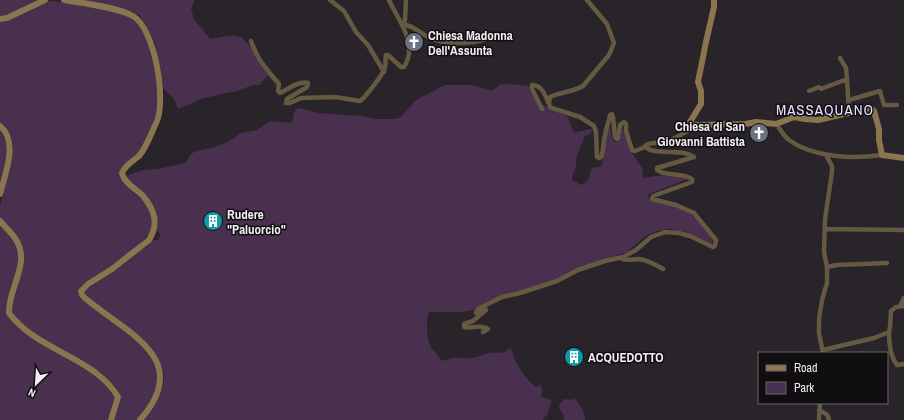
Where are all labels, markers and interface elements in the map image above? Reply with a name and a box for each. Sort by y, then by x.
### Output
place label: Chiesa Madonna Dell'Assunta [428,27,513,59]
church icon: Chiesa Madonna Dell'Assunta [403,31,425,53]
district label: MASSAQUANO [776,99,874,120]
place label: Chiesa di San Giovanni Battista [657,118,745,150]
church icon: Chiesa di San Giovanni Battista [748,122,770,144]
place label: Rudere "Paluorcio" [227,206,286,238]
building icon: Rudere "Paluorcio" [202,210,224,232]
building icon: ACQUEDOTTO [563,346,585,368]
place label: ACQUEDOTTO [588,349,664,366]
legend [758,352,888,404]
text: Road [794,360,818,376]
north arrow [16,364,56,404]
text: Park [794,380,814,396]
text: N [26,385,38,401]

